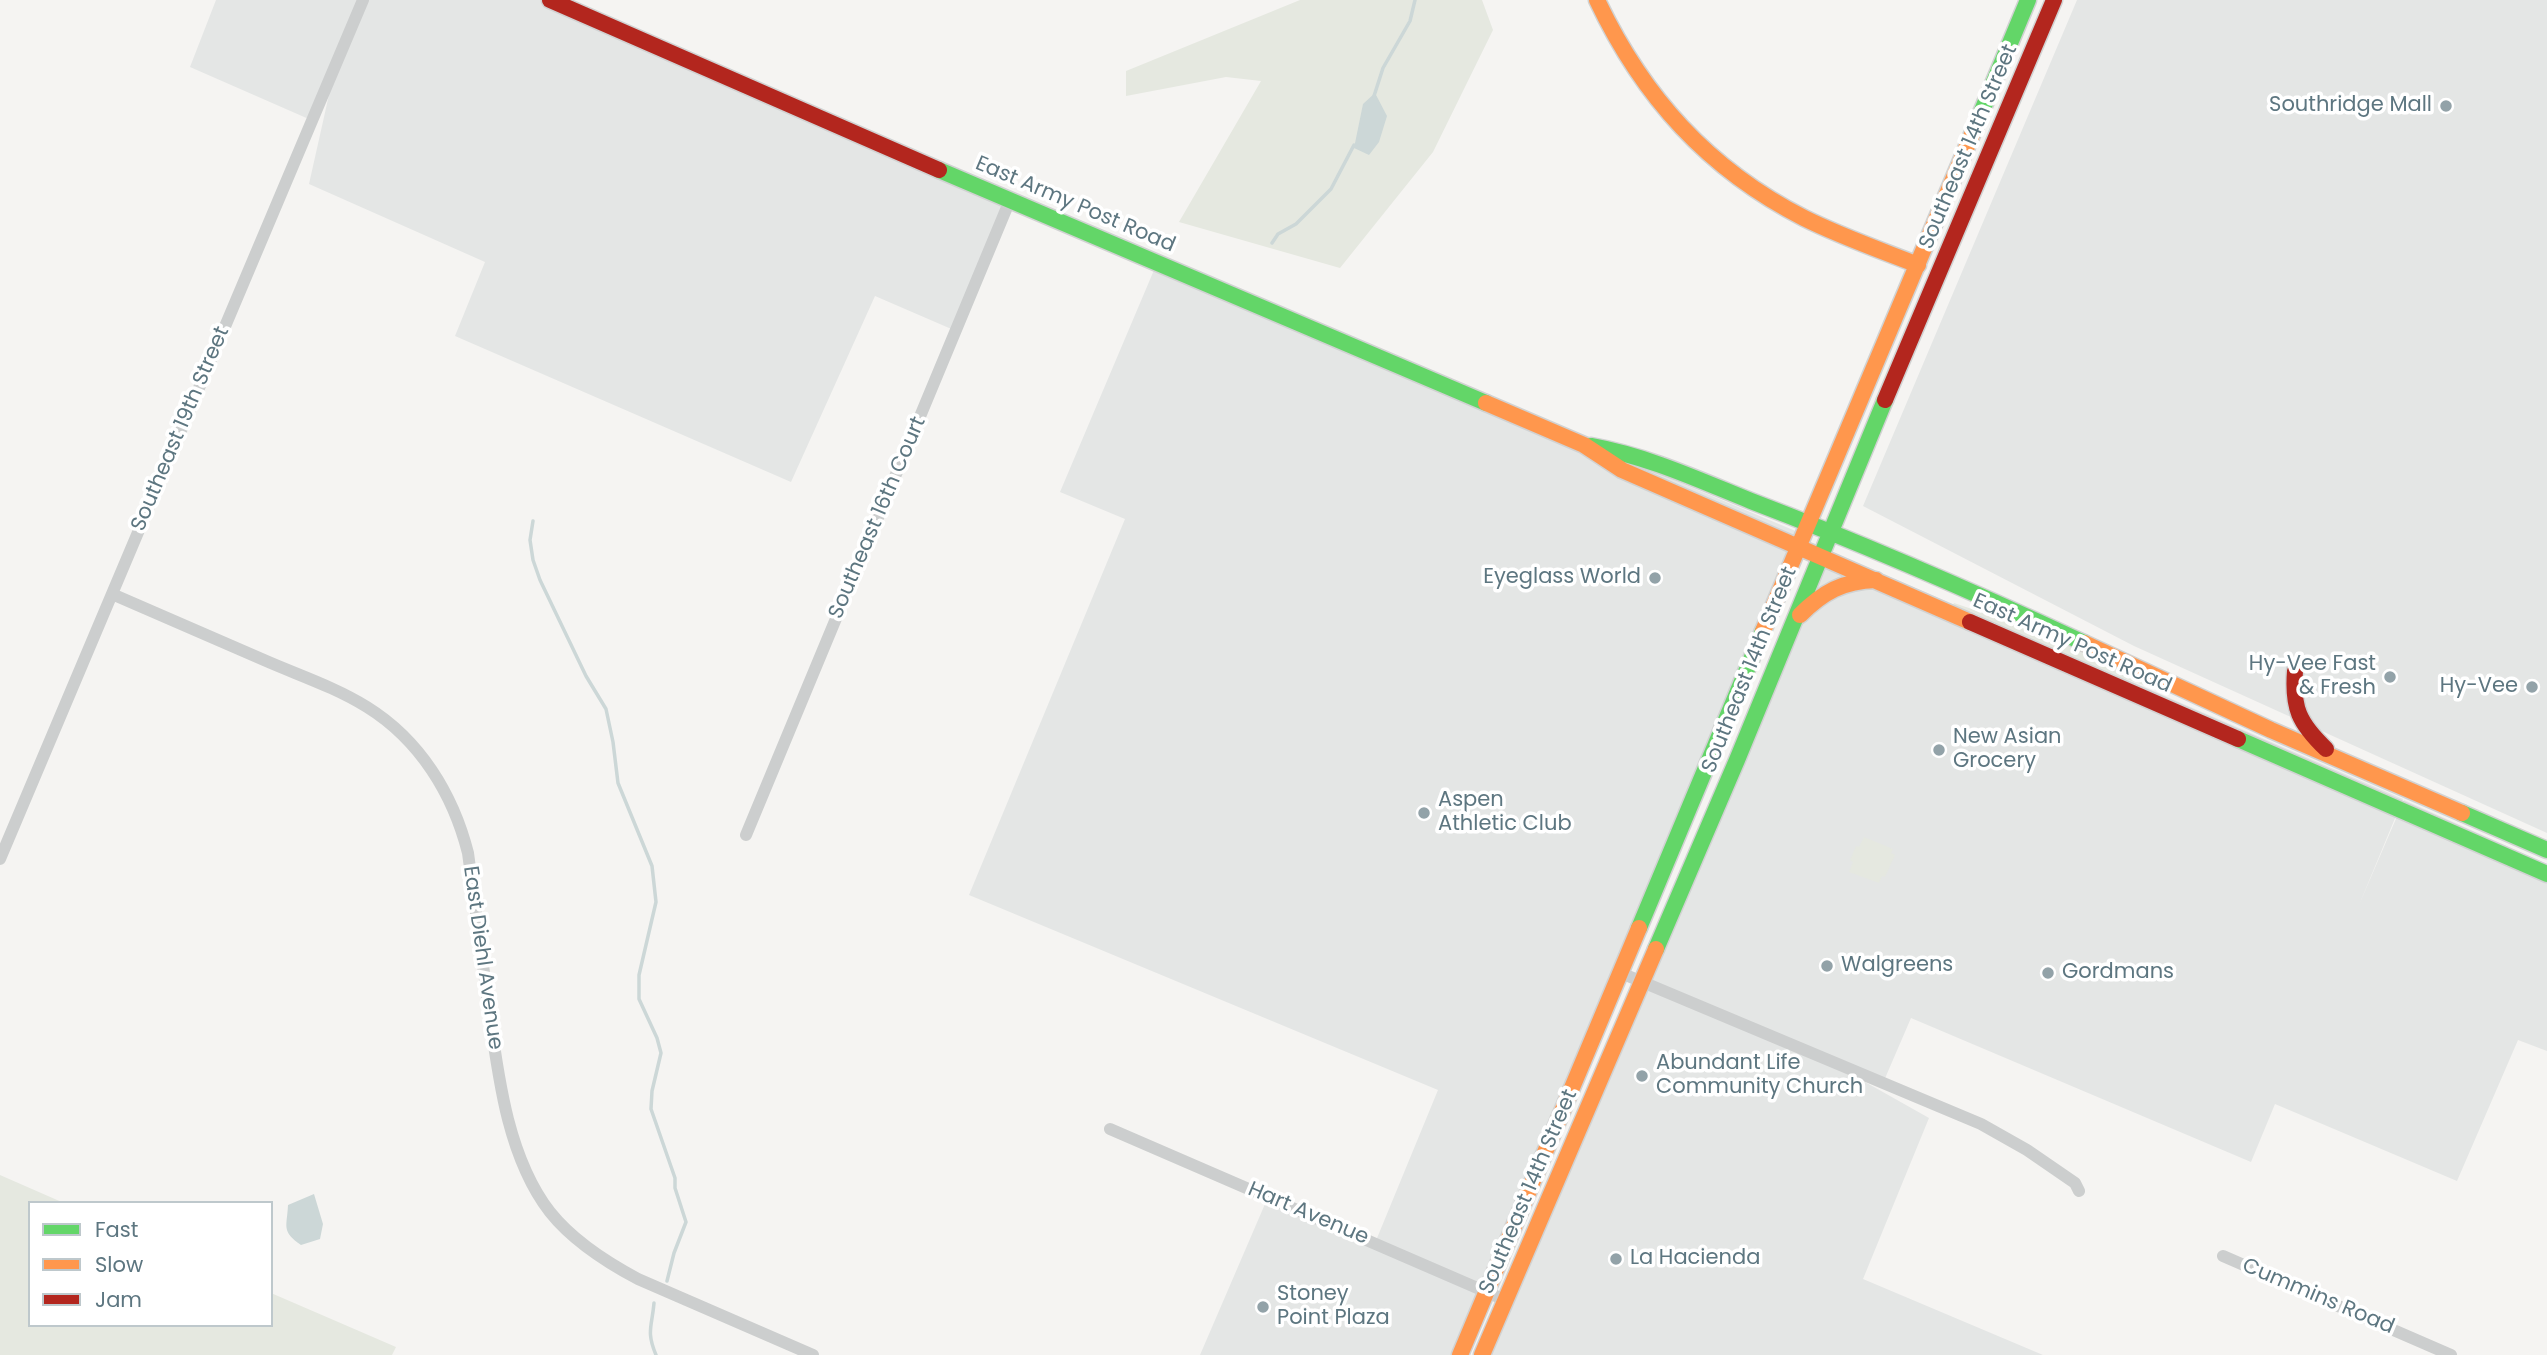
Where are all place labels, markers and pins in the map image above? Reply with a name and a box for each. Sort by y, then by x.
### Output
place label: Southridge Mall [2269,93,2432,119]
marker: Southridge Mall [2438,98,2454,114]
place label: Eyeglass World [1483,565,1641,591]
marker: Eyeglass World [1647,570,1663,586]
place label: Hy-Vee Fast & Fresh [2249,652,2376,702]
marker: Hy-Vee Fast & Fresh [2382,669,2398,685]
place label: Hy-Vee [2440,674,2518,700]
marker: Hy-Vee [2524,679,2540,695]
place label: New Asian Grocery [1953,725,2062,775]
marker: New Asian Grocery [1931,742,1947,758]
place label: Aspen Athletic Club [1438,788,1572,838]
marker: Aspen Athletic Club [1416,805,1432,821]
place label: Walgreens [1841,953,1953,979]
marker: Walgreens [1819,958,1835,974]
place label: Gordmans [2062,960,2174,986]
marker: Gordmans [2040,965,2056,981]
place label: Abundant Life Community Church [1656,1051,1863,1101]
marker: Abundant Life Community Church [1634,1068,1650,1084]
place label: La Hacienda [1630,1246,1760,1272]
marker: La Hacienda [1608,1251,1624,1267]
place label: Stoney Point Plaza [1277,1282,1390,1332]
marker: Stoney Point Plaza [1255,1299,1271,1315]

